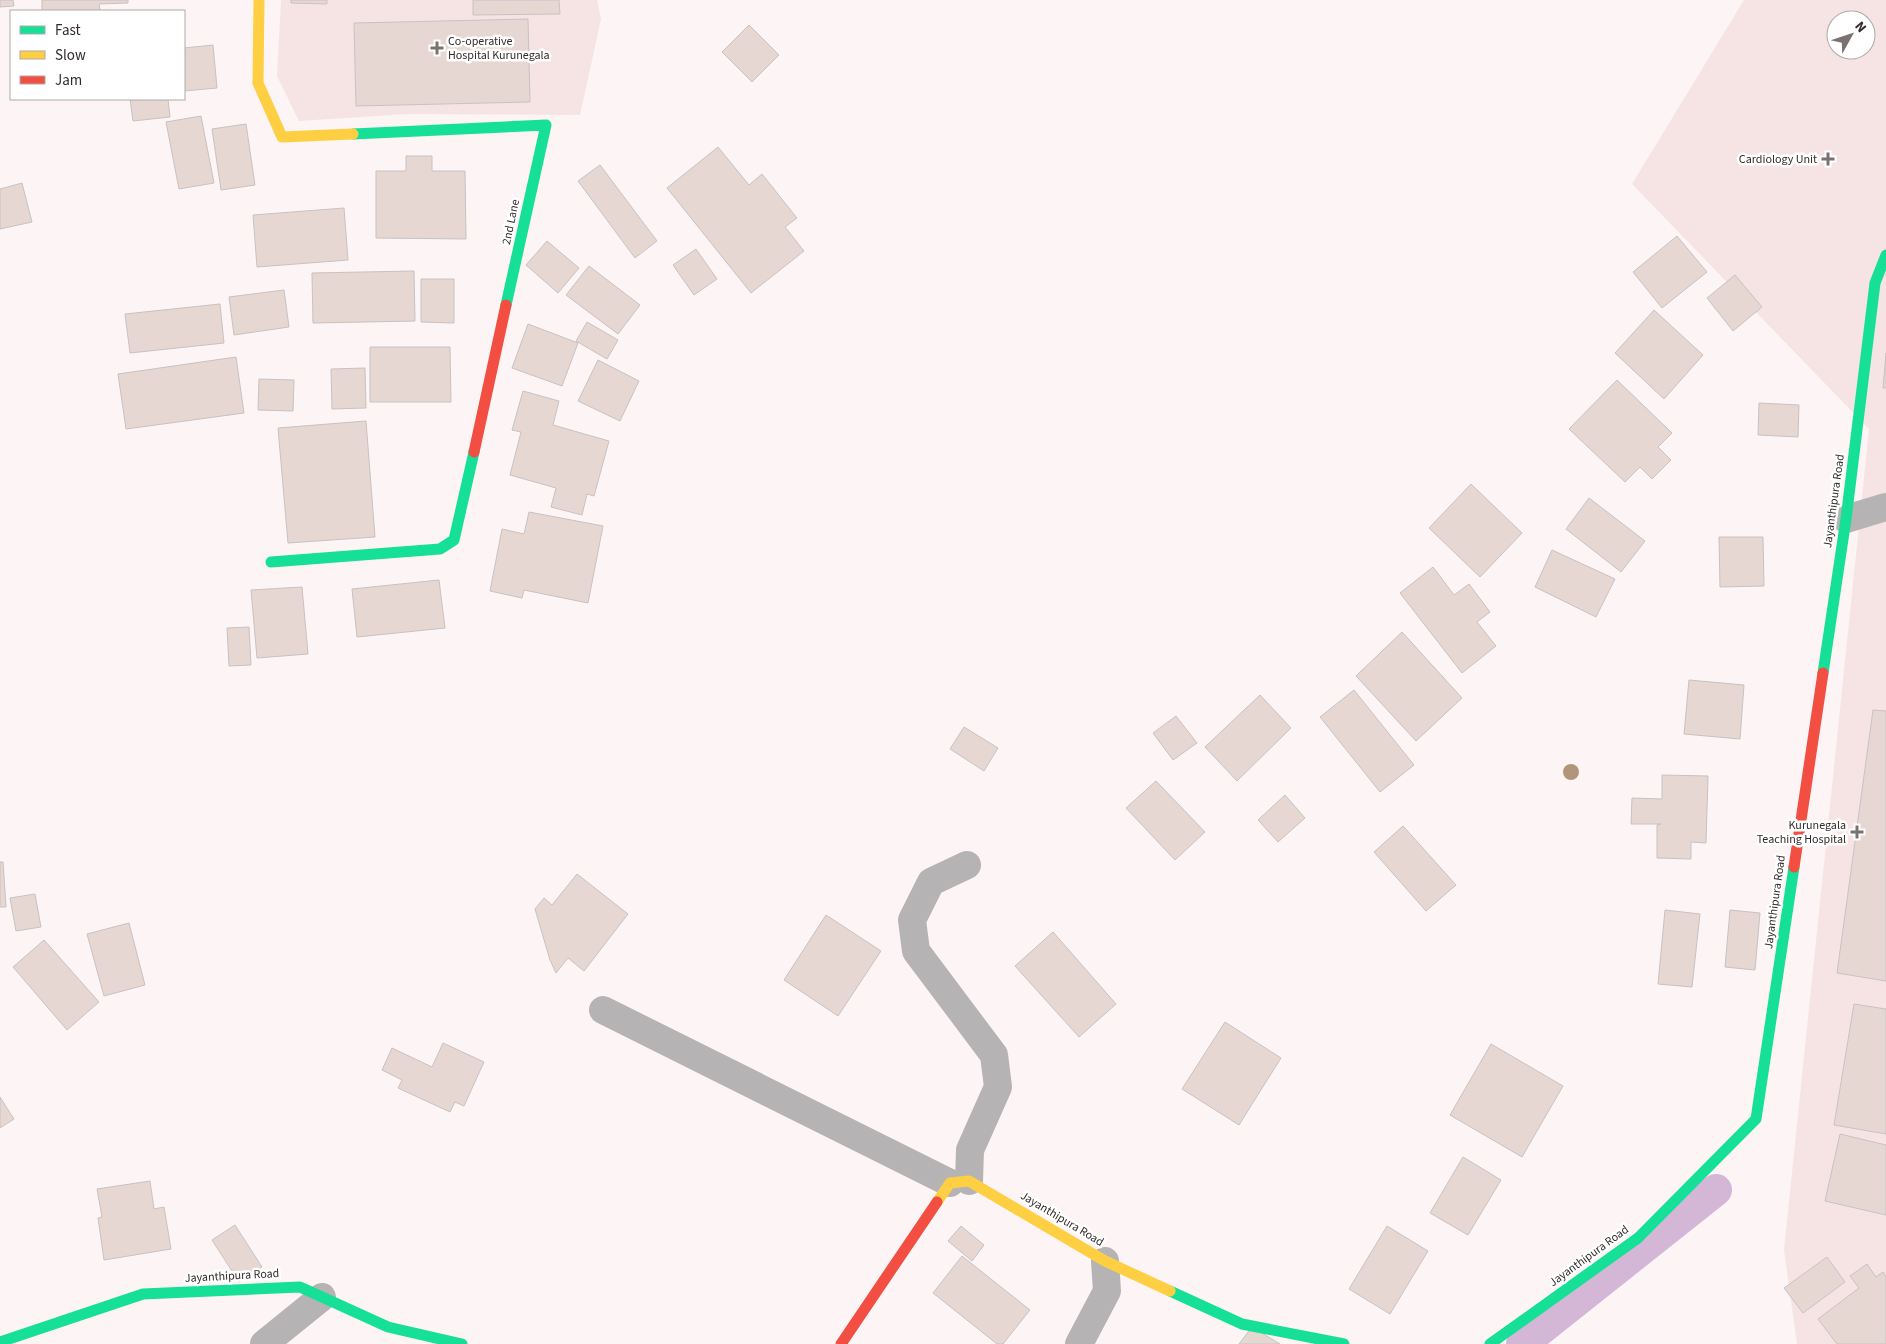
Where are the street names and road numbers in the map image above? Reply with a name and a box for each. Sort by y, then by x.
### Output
street label: 2nd Lane [498,198,524,246]
street label: Jayanthipura Road [1819,453,1849,549]
street label: Jayanthipura Road [1760,854,1790,950]
street label: Jayanthipura Road [1017,1187,1107,1251]
street label: Jayanthipura Road [1546,1221,1632,1291]
street label: Jayanthipura Road [184,1265,280,1287]

